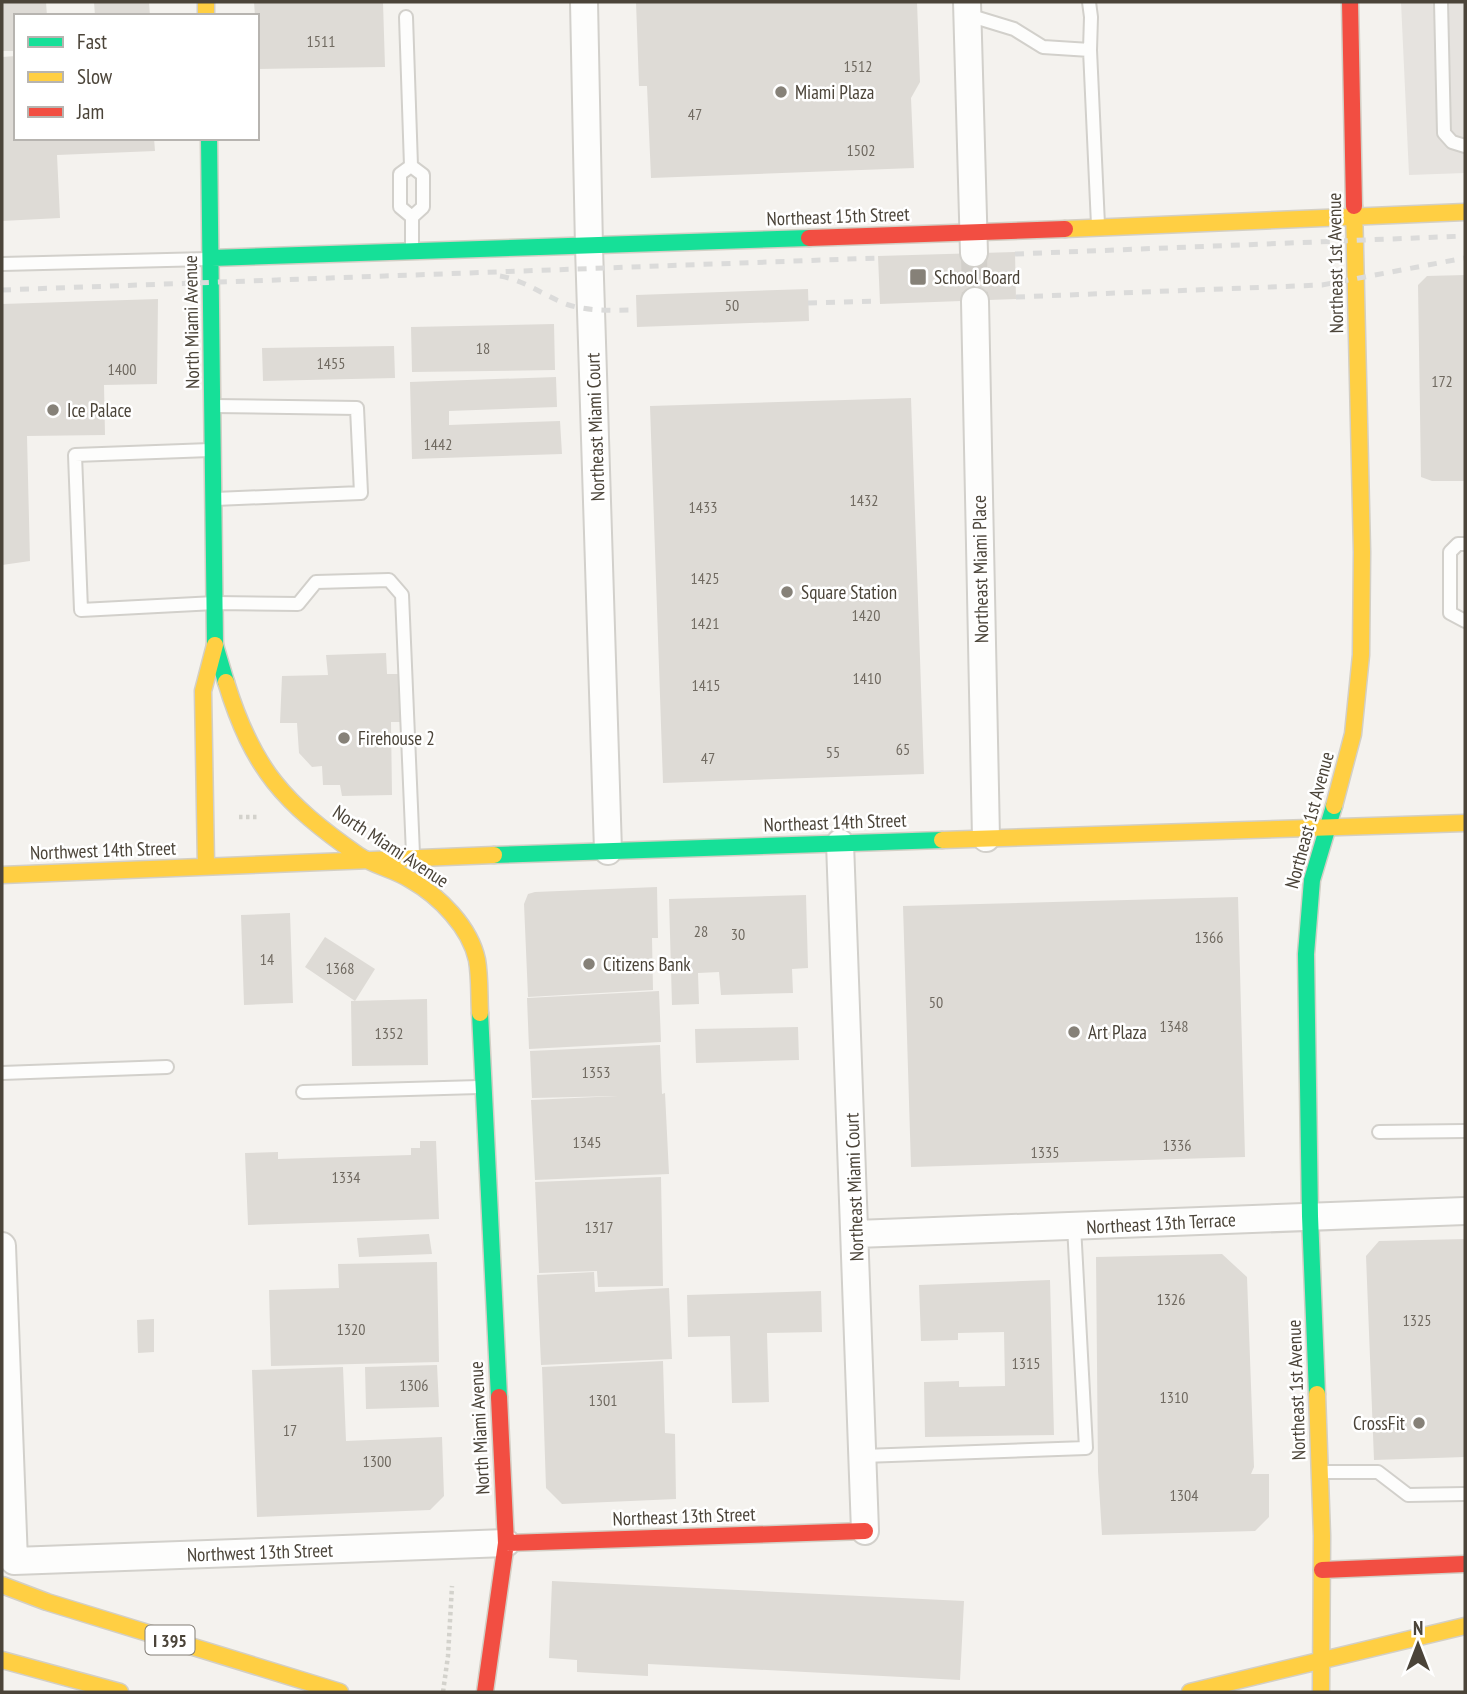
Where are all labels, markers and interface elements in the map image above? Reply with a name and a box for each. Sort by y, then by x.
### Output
legend [14,14,259,140]
text: Fast [77,28,107,55]
house number: 1511 [307,31,335,51]
house number: 1512 [844,56,872,76]
text: Slow [77,63,113,90]
place label: Miami Plaza [795,80,874,104]
marker: Miami Plaza [773,84,789,100]
text: Jam [76,98,104,125]
house number: 47 [688,104,702,124]
house number: 1502 [847,140,875,160]
street label: Northeast 1st Avenue [1322,192,1348,333]
street label: Northeast 15th Street [766,201,911,230]
street label: North Miami Avenue [178,255,204,389]
place label: School Board [934,265,1020,289]
marker: School Board [908,267,928,287]
house number: 50 [725,295,739,315]
house number: 18 [476,338,490,358]
street label: Northeast Miami Court [580,352,610,502]
house number: 1455 [317,353,345,373]
house number: 1400 [108,359,136,379]
house number: 172 [1431,371,1453,391]
place label: Ice Palace [67,398,132,422]
marker: Ice Palace [45,402,61,418]
house number: 1442 [424,434,452,454]
house number: 1432 [850,490,878,510]
street label: Northeast Miami Place [967,495,993,643]
house number: 1433 [689,497,717,517]
house number: 1425 [691,568,719,588]
place label: Square Station [801,580,897,604]
marker: Square Station [779,584,795,600]
house number: 1420 [852,605,880,625]
house number: 1421 [691,613,719,633]
house number: 1410 [853,668,881,688]
house number: 1415 [692,675,720,695]
place label: Firehouse 2 [358,726,435,750]
marker: Firehouse 2 [336,730,352,746]
house number: 65 [896,739,910,759]
house number: 55 [826,742,840,762]
house number: 47 [701,748,715,768]
street label: Northeast 1st Avenue [1279,749,1339,891]
street label: North Miami Avenue [328,800,454,893]
street label: Northeast 14th Street [763,807,908,836]
street label: Northwest 14th Street [29,835,177,865]
house number: 28 [694,921,708,941]
house number: 30 [731,924,745,944]
house number: 1366 [1195,927,1223,947]
house number: 14 [260,949,274,969]
place label: Citizens Bank [603,952,691,976]
marker: Citizens Bank [581,956,597,972]
house number: 1368 [326,958,354,978]
house number: 50 [929,992,943,1012]
house number: 1348 [1160,1016,1188,1036]
place label: Art Plaza [1088,1020,1147,1044]
house number: 1352 [375,1023,403,1043]
marker: Art Plaza [1066,1024,1082,1040]
house number: 1353 [582,1062,610,1082]
street label: Northeast Miami Court [839,1112,869,1262]
house number: 1345 [573,1132,601,1152]
house number: 1336 [1163,1135,1191,1155]
house number: 1335 [1031,1142,1059,1162]
house number: 1334 [332,1167,360,1187]
street label: Northeast 13th Terrace [1086,1207,1237,1239]
house number: 1317 [585,1217,613,1237]
house number: 1326 [1157,1289,1185,1309]
house number: 1325 [1403,1310,1431,1330]
house number: 1320 [337,1319,365,1339]
street label: Northeast 1st Avenue [1282,1319,1310,1461]
house number: 1315 [1012,1353,1040,1373]
street label: North Miami Avenue [464,1361,494,1495]
house number: 1306 [400,1375,428,1395]
house number: 1310 [1160,1387,1188,1407]
house number: 1301 [589,1390,617,1410]
place label: CrossFit [1353,1411,1406,1435]
marker: CrossFit [1411,1415,1427,1431]
house number: 17 [283,1420,297,1440]
house number: 1300 [363,1451,391,1471]
house number: 1304 [1170,1485,1198,1505]
street label: Northeast 13th Street [612,1501,757,1530]
street label: Northwest 13th Street [186,1537,334,1567]
north arrow [1383,1610,1453,1680]
text: N [1413,1616,1423,1640]
road number: I 395 [146,1625,194,1654]

